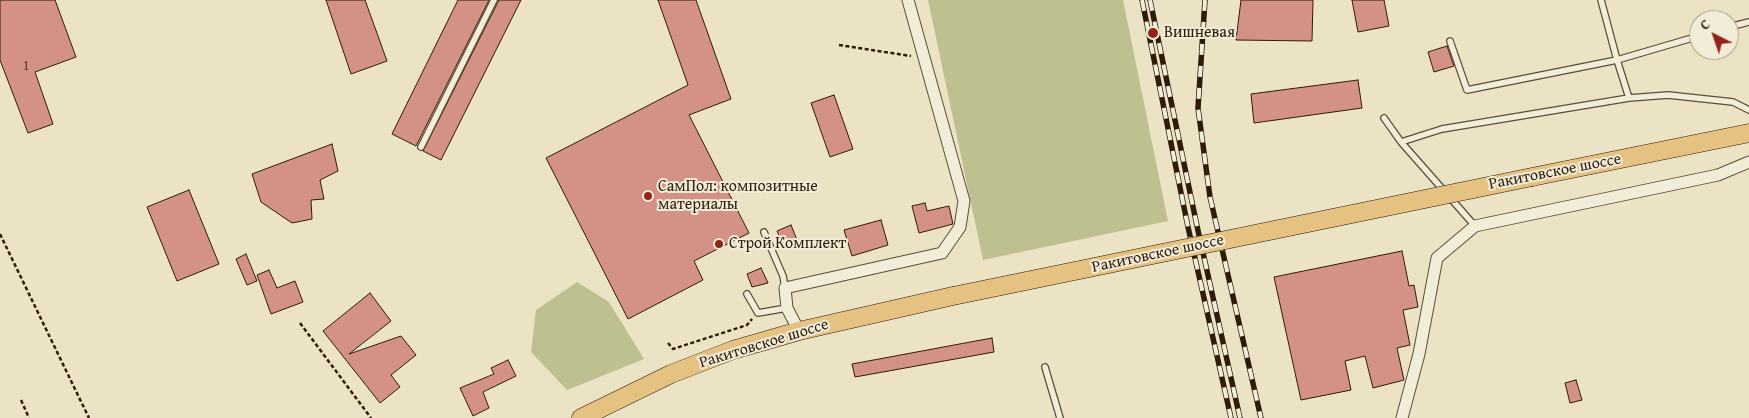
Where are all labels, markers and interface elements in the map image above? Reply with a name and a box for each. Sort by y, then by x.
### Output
north arrow [1689,10,1739,60]
text: С [1695,14,1714,35]
place label: Вишневая [1164,23,1235,43]
marker: Вишневая [1146,26,1160,40]
house number: 1 [23,58,29,74]
street label: Ракитовское шоссе [1487,150,1623,194]
place label: СамПол: композитные материалы [658,177,818,215]
marker: СамПол: композитные материалы [642,190,654,202]
street label: Ракитовское шоссе [1090,231,1226,277]
place label: Строй Комплект [729,234,846,254]
marker: Строй Комплект [713,238,725,250]
street label: Ракитовское шоссе [697,315,831,373]

